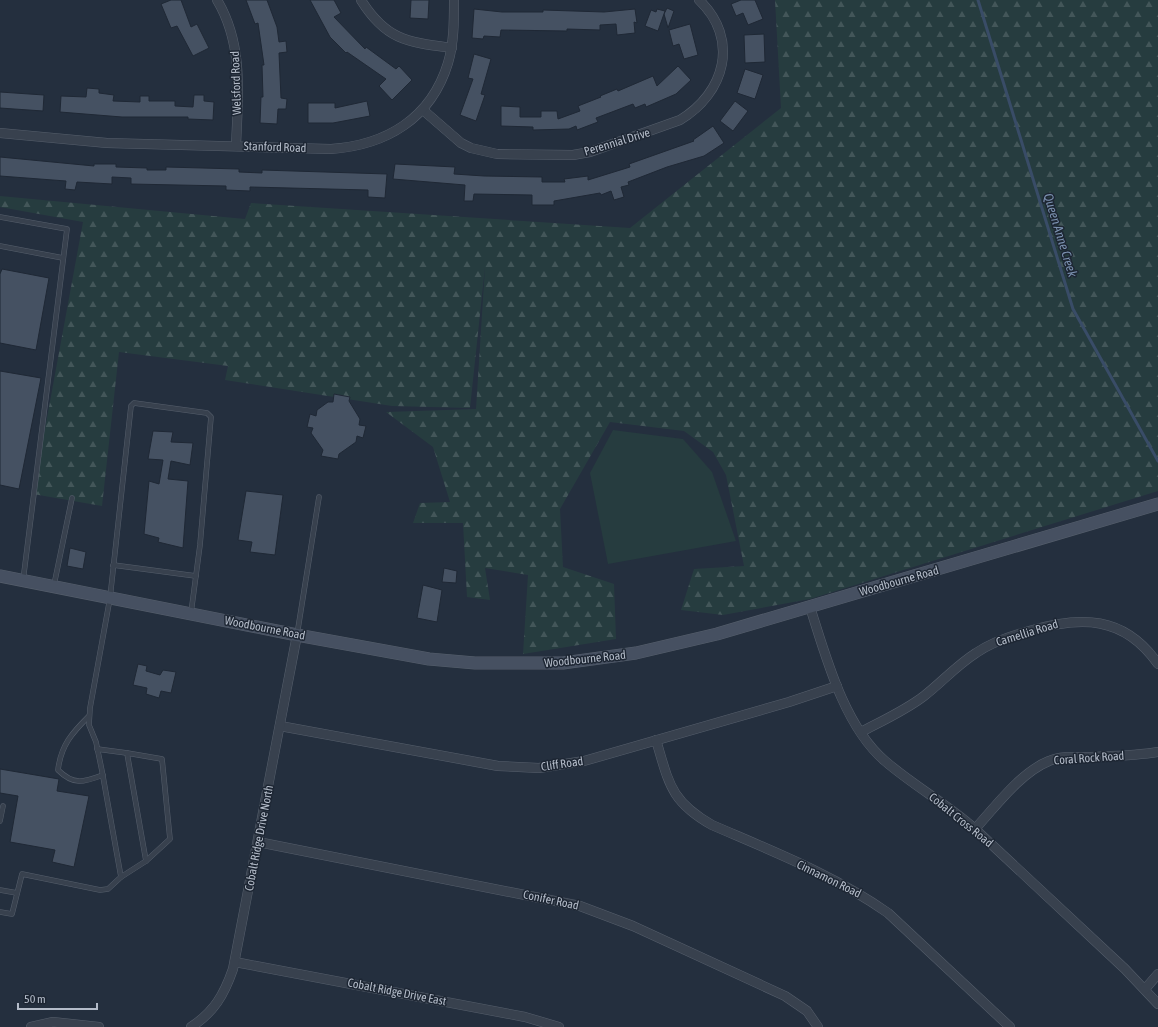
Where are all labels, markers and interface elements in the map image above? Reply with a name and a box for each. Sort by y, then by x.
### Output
street label: Welsford Road [228,51,244,115]
street label: Perennial Drive [582,125,652,159]
street label: Stanford Road [243,139,307,155]
water label: Queen Anne Creek [1041,191,1080,279]
street label: Woodbourne Road [858,563,940,599]
street label: Woodbourne Road [224,613,306,643]
street label: Camellia Road [994,617,1060,649]
street label: Woodbourne Road [544,648,626,670]
street label: Coral Rock Road [1053,749,1125,767]
street label: Cliff Road [540,754,584,774]
street label: Cobalt Ridge Drive North [242,784,276,892]
street label: Cobalt Cross Road [926,790,996,850]
street label: Cinnamon Road [794,857,864,901]
street label: Conifer Road [522,887,580,913]
street label: Cobalt Ridge Drive East [346,976,448,1009]
scale bar [18,985,97,1011]
text: 50 m [24,992,46,1006]

